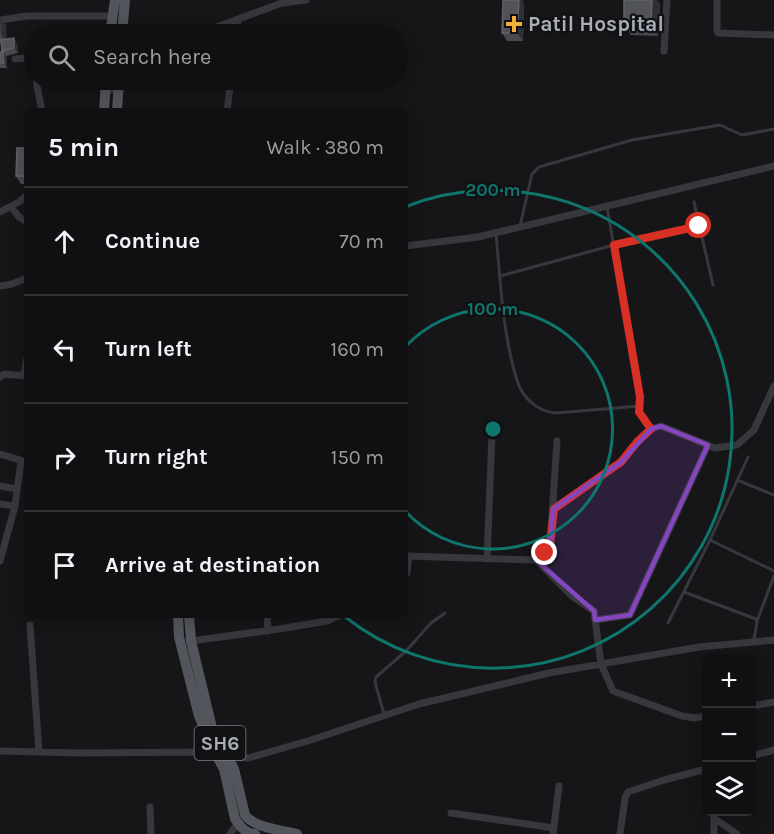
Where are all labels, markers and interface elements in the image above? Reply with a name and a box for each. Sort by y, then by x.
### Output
place label: Patil Hospital [528,12,664,36]
marker: Patil Hospital [505,15,523,33]
search box [24,24,408,90]
icon: search [45,41,78,74]
text: Search here [93,44,211,70]
text: 5 min [48,132,119,163]
text: Walk · 380 m [266,136,384,159]
text: 200 m [465,179,521,201]
route start [685,212,711,238]
icon: ahead [48,225,81,258]
text: Continue [105,228,200,254]
text: 70 m [339,230,384,253]
text: 100 m [468,298,518,320]
icon: left [48,333,81,366]
text: Turn left [105,336,192,362]
text: 160 m [331,338,384,361]
centre of rings [483,419,503,439]
icon: right [48,441,81,474]
text: Turn right [105,444,208,470]
text: 150 m [331,446,384,469]
route end [531,539,557,565]
icon: arrive [48,549,81,582]
text: Arrive at destination [105,552,320,578]
map controls [702,654,756,816]
button: + [702,654,756,708]
button: − [702,708,756,762]
road number: SH6 [194,726,246,760]
button: layers [702,762,756,816]

